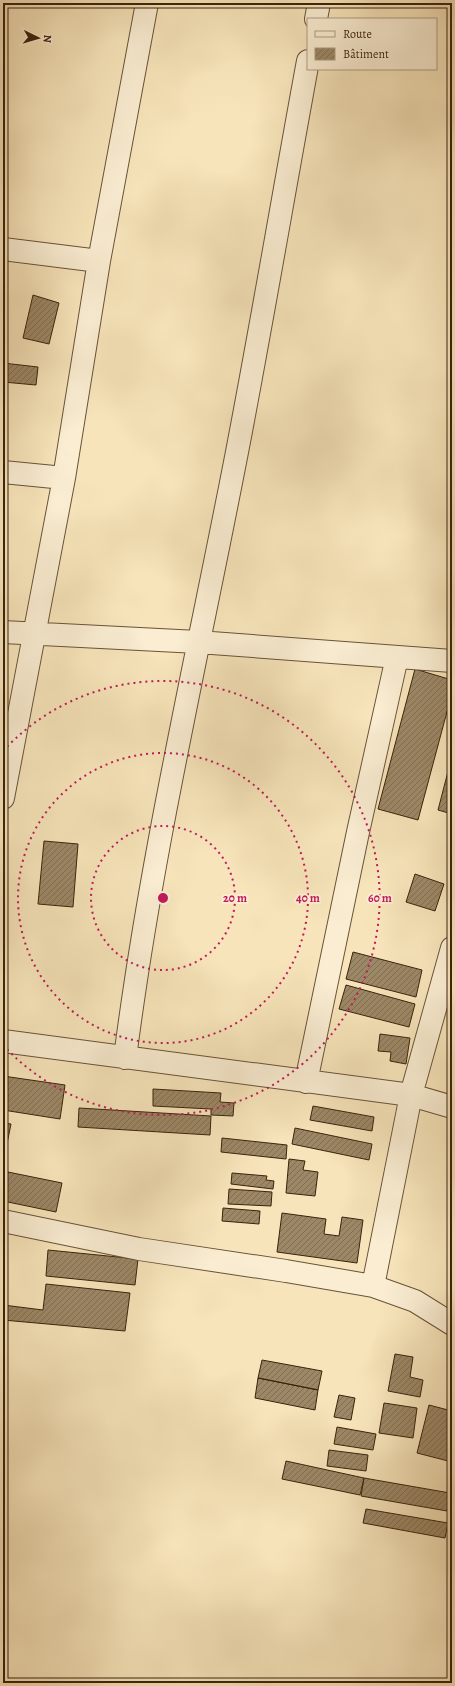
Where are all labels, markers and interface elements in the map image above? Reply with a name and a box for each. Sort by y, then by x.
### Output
north arrow [18,18,58,58]
legend [307,18,437,70]
text: Route [343,26,372,42]
text: N [40,34,55,43]
text: Bâtiment [343,46,389,62]
text: 20 m [223,890,247,906]
text: 40 m [296,890,320,906]
text: 60 m [368,890,392,906]
centre of rings [156,891,170,905]

